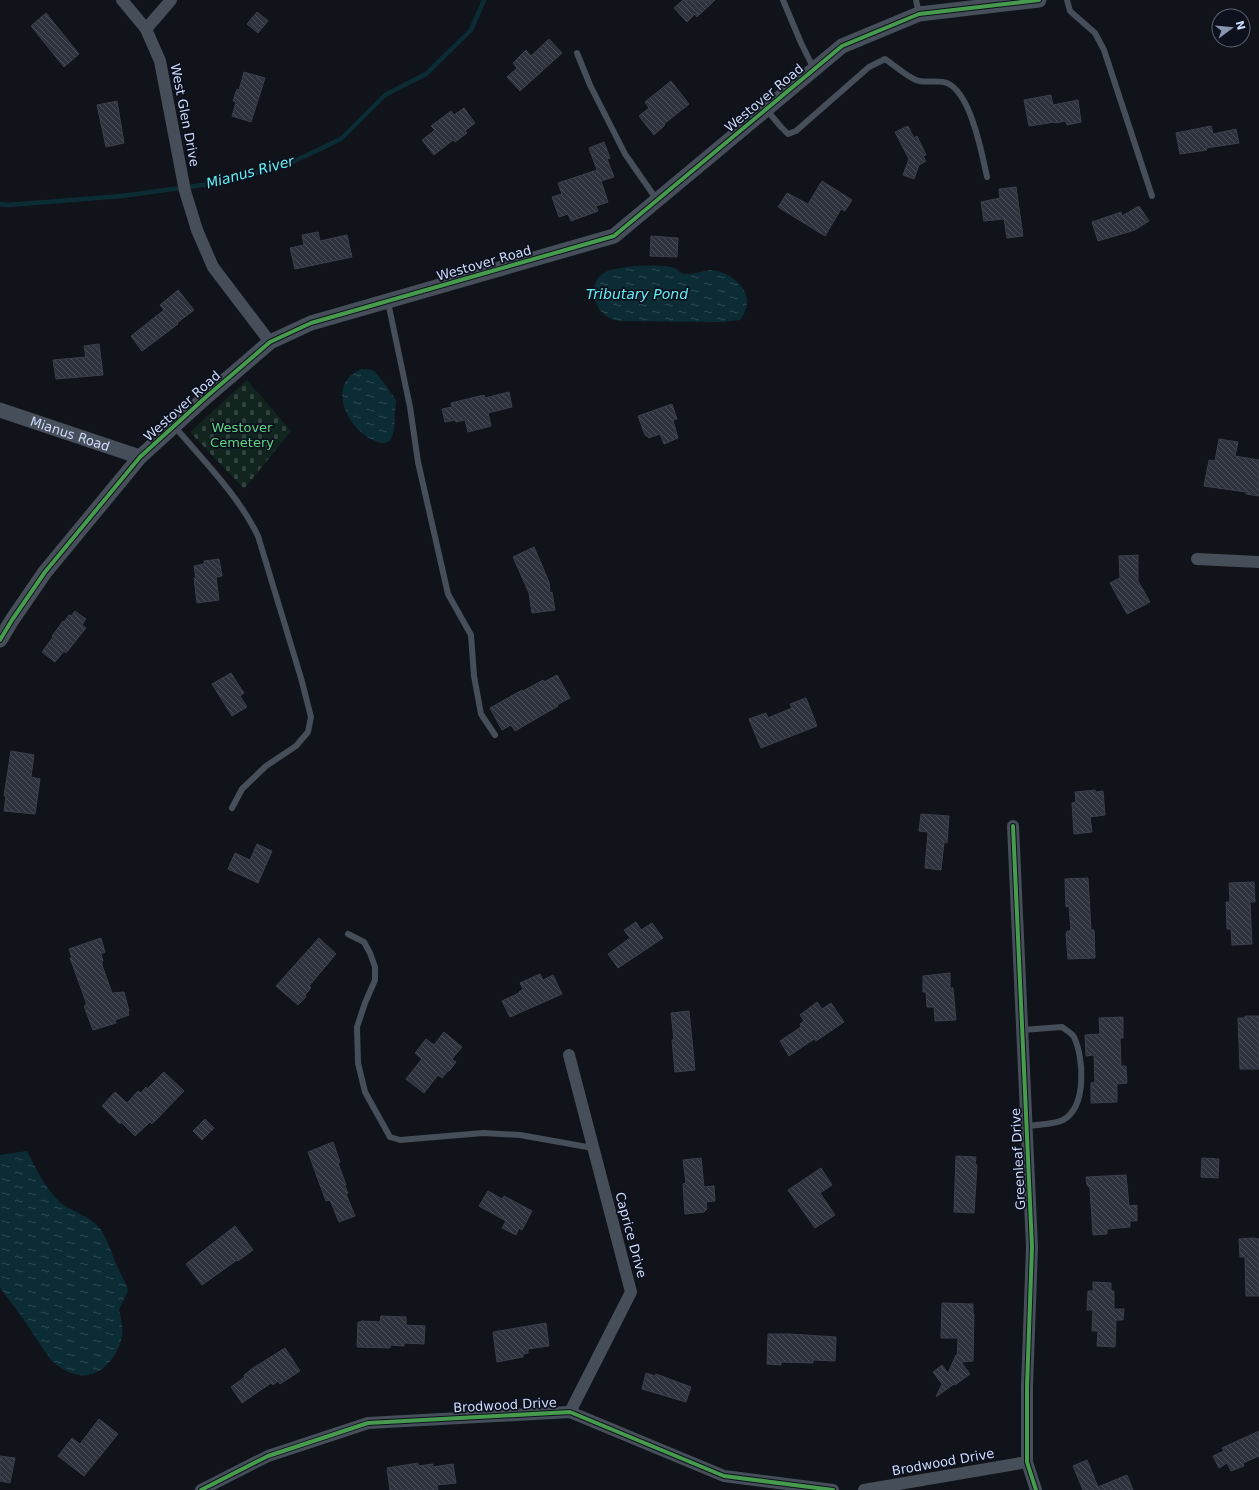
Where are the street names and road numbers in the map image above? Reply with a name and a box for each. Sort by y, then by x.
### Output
street label: Westover Road [722,61,806,135]
street label: West Glen Drive [168,62,202,168]
street label: Westover Road [435,242,533,284]
street label: Westover Road [141,368,223,444]
street label: Mianus Road [28,413,112,454]
street label: Greenleaf Drive [1008,1108,1028,1210]
street label: Caprice Drive [612,1190,650,1280]
street label: Brodwood Drive [453,1395,557,1415]
street label: Brodwood Drive [891,1446,995,1478]

